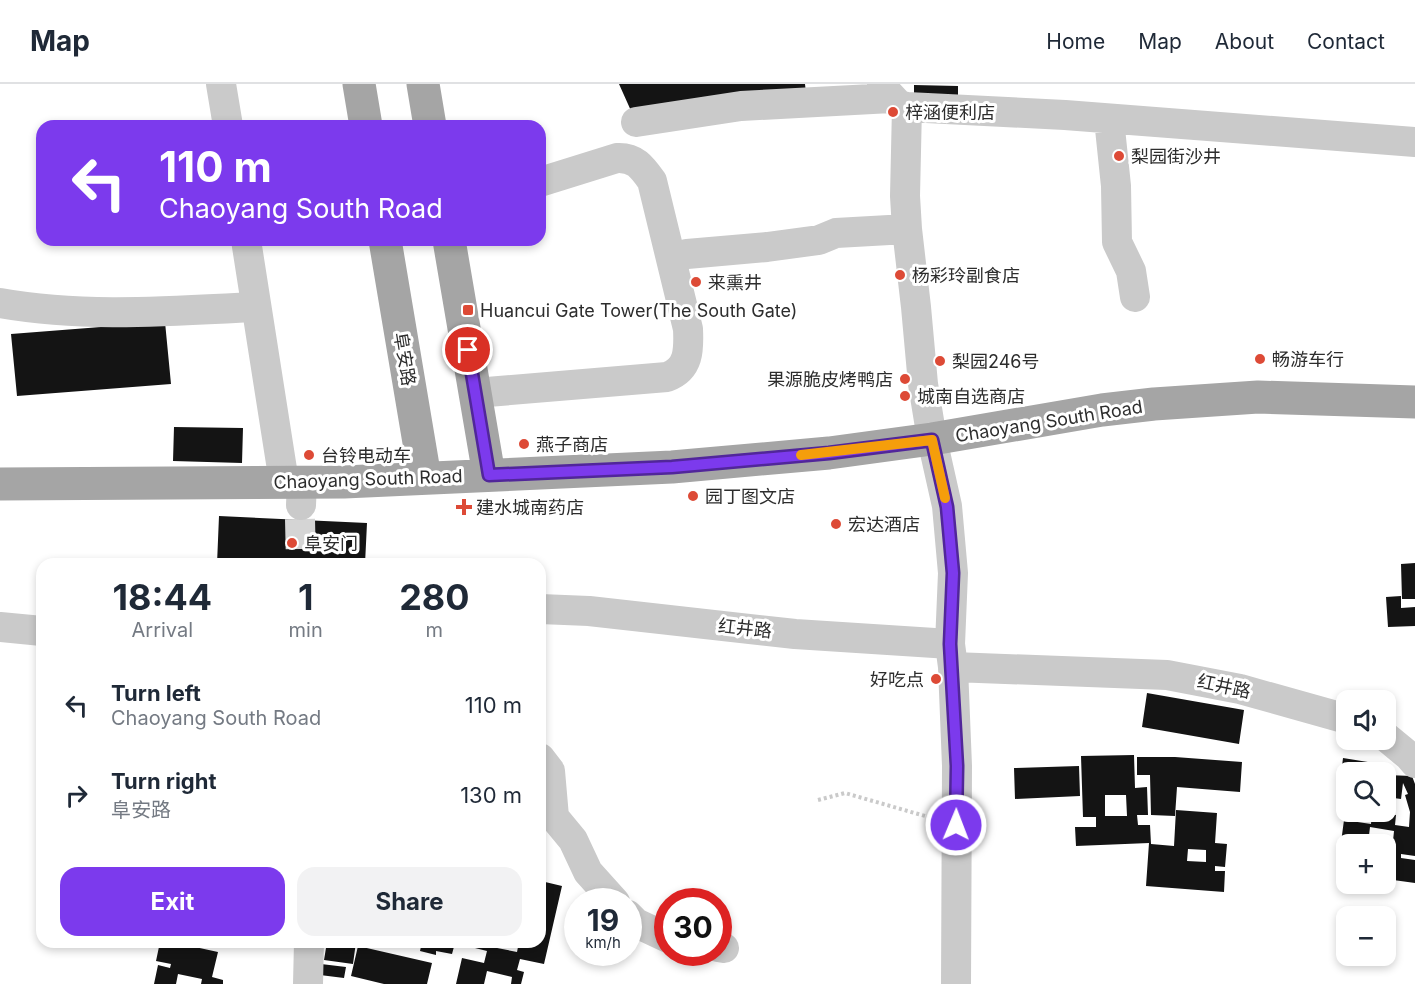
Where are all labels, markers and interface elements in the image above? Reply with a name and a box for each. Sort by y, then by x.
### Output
text: Map [30,24,90,58]
text: Home [1046,29,1105,54]
text: Map [1138,29,1182,54]
text: About [1215,29,1274,54]
text: Contact [1307,29,1385,54]
place label: 梓涵便利店 [905,102,995,123]
marker: 梓涵便利店 [886,105,900,119]
text: 110 m [159,141,272,192]
icon: left [60,144,138,222]
place label: 梨园街沙井 [1131,146,1221,167]
marker: 梨园街沙井 [1112,149,1126,163]
text: Chaoyang South Road [159,192,443,225]
place label: 杨彩玲副食店 [912,265,1020,286]
marker: 杨彩玲副食店 [893,268,907,282]
place label: 来熏井 [708,272,762,293]
marker: 来熏井 [689,275,703,289]
place label: Huancui Gate Tower(The South Gate) [480,300,797,321]
marker: Huancui Gate Tower(The South Gate) [461,303,475,317]
pin [442,324,493,375]
street label: 阜安路 [390,331,420,387]
icon: arrive [451,333,484,366]
place label: 畅游车行 [1272,349,1344,370]
place label: 梨园246号 [952,351,1040,372]
marker: 畅游车行 [1253,352,1267,366]
marker: 梨园246号 [933,354,947,368]
place label: 果源脆皮烤鸭店 [767,369,893,390]
marker: 果源脆皮烤鸭店 [898,372,912,386]
place label: 城南自选商店 [917,386,1025,407]
marker: 城南自选商店 [898,389,912,403]
street label: Chaoyang South Road [954,396,1144,446]
place label: 燕子商店 [536,434,608,455]
marker: 燕子商店 [517,437,531,451]
place label: 台铃电动车 [321,445,411,466]
marker: 台铃电动车 [302,448,316,462]
street label: Chaoyang South Road [273,465,463,493]
place label: 园丁图文店 [705,486,795,507]
marker: 园丁图文店 [686,489,700,503]
place label: 建水城南药店 [476,497,584,518]
marker: 建水城南药店 [457,500,471,514]
place label: 宏达酒店 [848,514,920,535]
marker: 宏达酒店 [829,517,843,531]
place label: 阜安门 [304,533,358,554]
marker: 阜安门 [285,536,299,550]
text: 18:44 [112,575,212,619]
text: 1 [298,575,313,619]
text: 280 [399,575,470,619]
street label: 红井路 [717,615,773,641]
text: Arrival [132,618,193,642]
text: min [289,618,323,642]
text: m [426,618,443,642]
place label: 好吃点 [870,669,924,690]
street label: 红井路 [1195,670,1253,702]
marker: 好吃点 [929,672,943,686]
text: Turn left [111,680,201,706]
icon: left [60,689,93,722]
map controls [1336,690,1396,966]
button: sound [1336,690,1396,750]
text: 110 m [465,692,522,718]
text: Chaoyang South Road [111,706,321,730]
button: search [1336,762,1396,822]
text: Turn right [111,768,217,794]
icon: right [60,779,93,812]
text: 130 m [460,782,522,808]
position arrow [924,793,988,857]
text: 阜安路 [111,798,171,822]
button: + [1336,834,1396,894]
button: Exit [60,867,285,936]
button: Share [297,867,522,936]
speed limit sign: 30 [654,888,732,966]
text: 19 [587,902,619,938]
button: − [1336,906,1396,966]
text: km/h [585,933,621,952]

